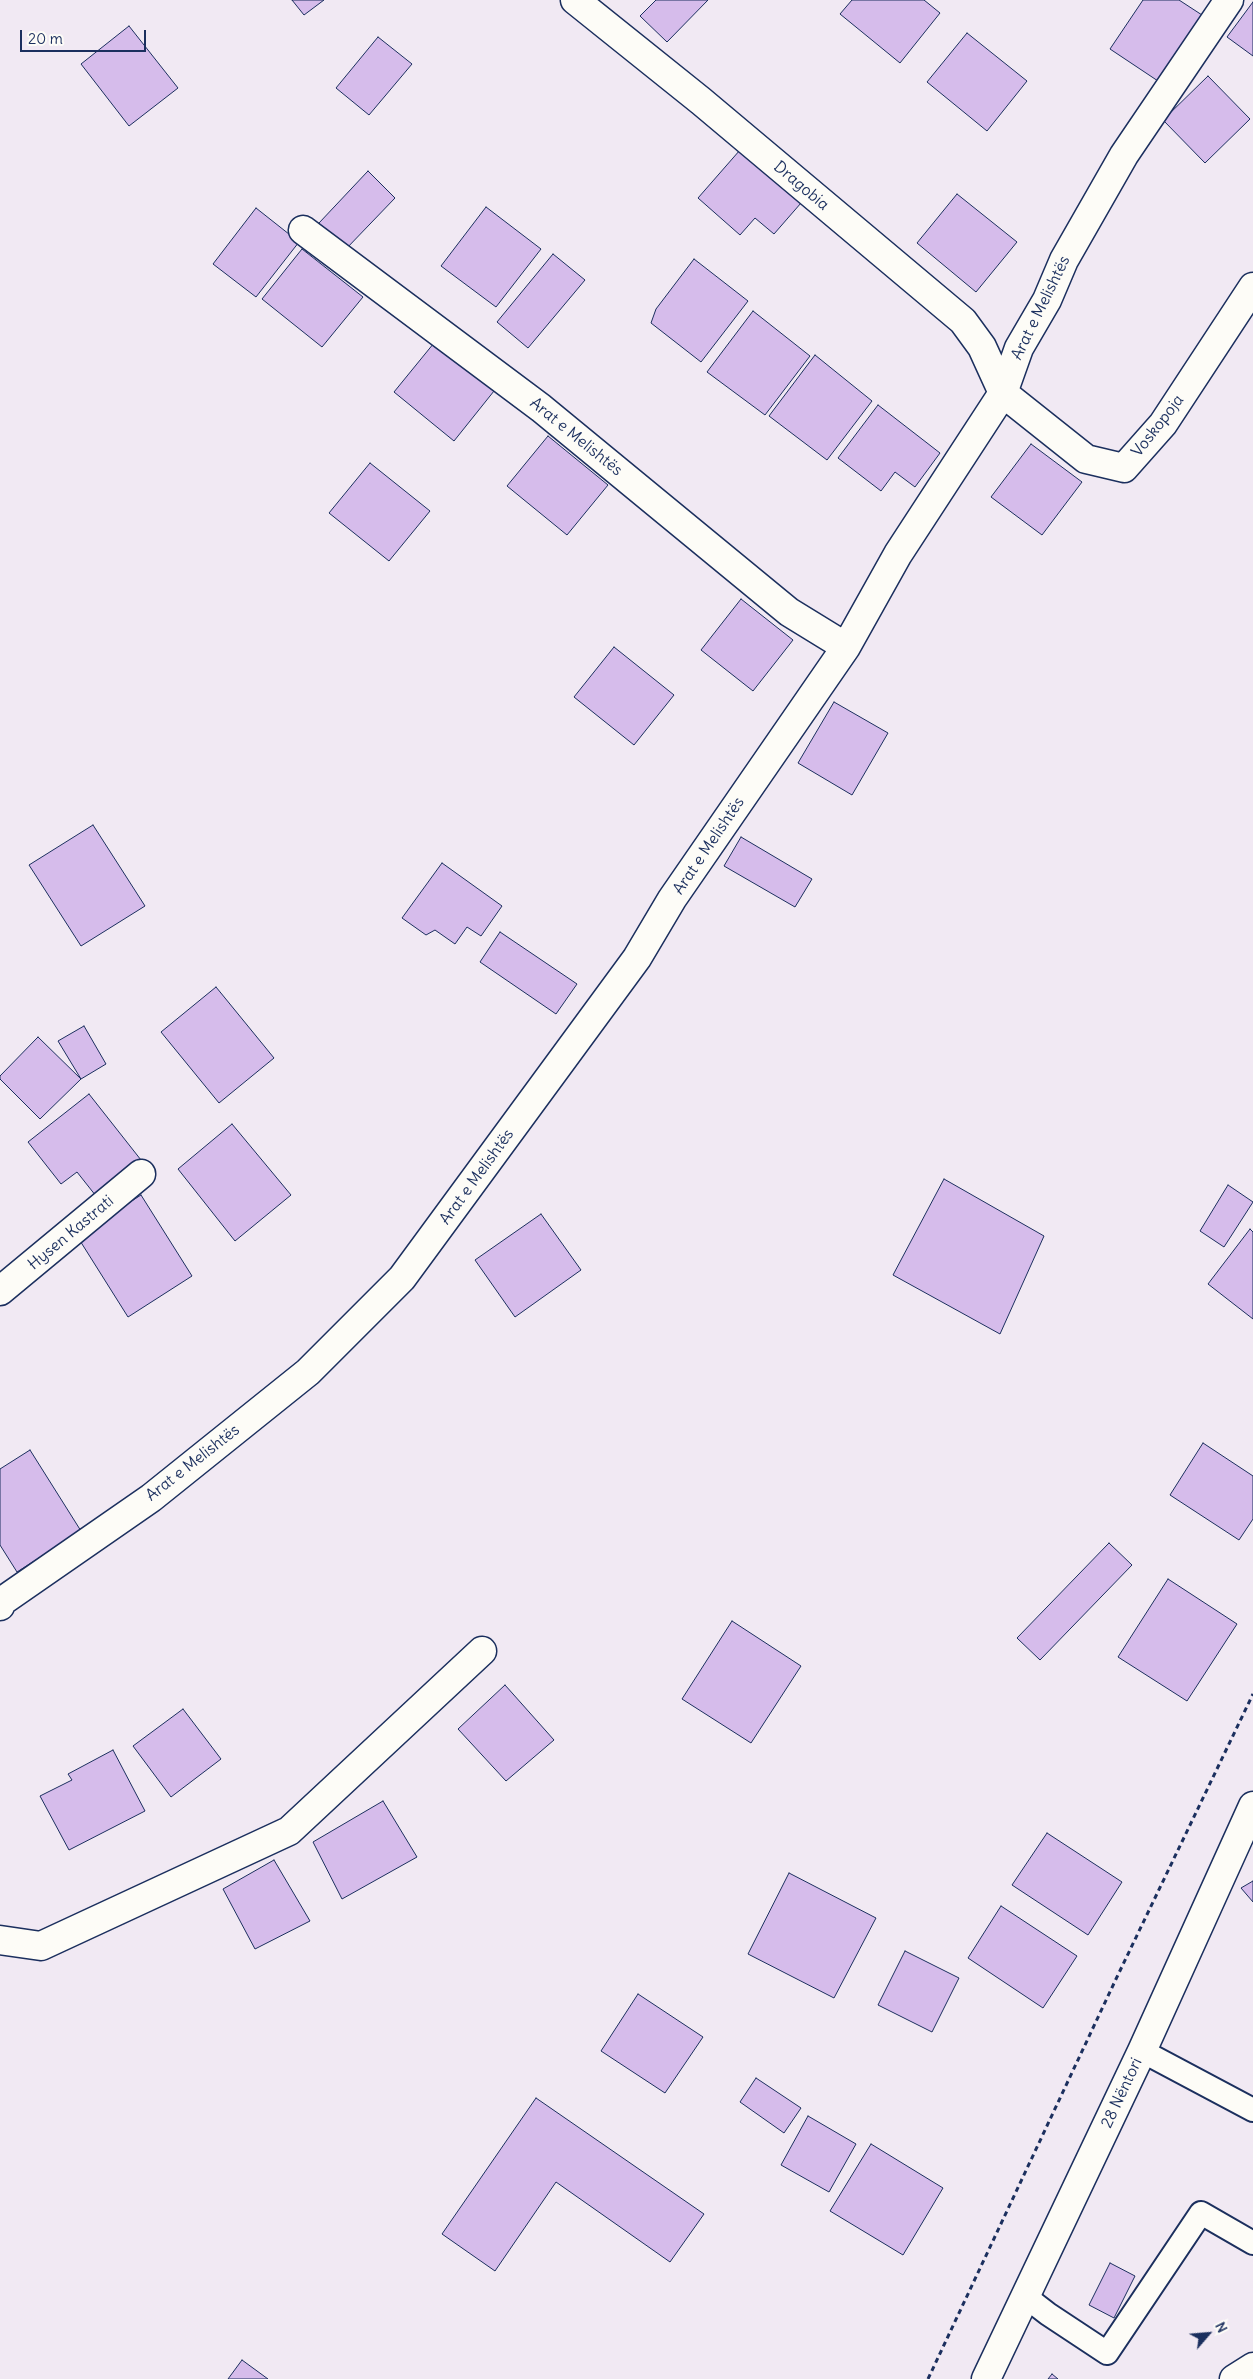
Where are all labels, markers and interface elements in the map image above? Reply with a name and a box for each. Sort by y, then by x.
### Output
scale bar [22,20,149,52]
text: 20 m [28,29,63,48]
street label: Dragobia [769,157,833,215]
street label: Arat e Melishtës [1007,253,1075,363]
street label: Voskopoja [1128,391,1188,461]
street label: Arat e Melishtës [526,394,626,480]
street label: Arat e Melishtës [669,794,749,898]
street label: Arat e Melishtës [436,1125,518,1229]
street label: Hysen Kastrati [24,1192,118,1274]
street label: Arat e Melishtës [142,1420,244,1506]
street label: 28 Nëntori [1097,2055,1147,2131]
north arrow [1183,2309,1233,2359]
text: N [1211,2319,1232,2336]

